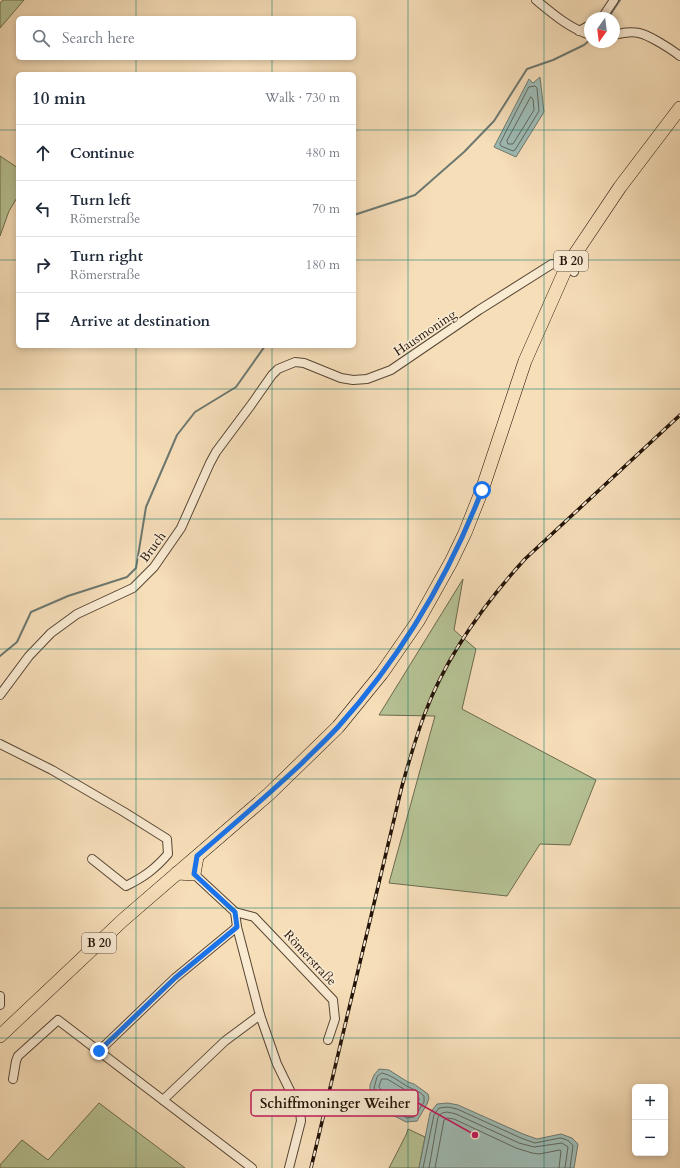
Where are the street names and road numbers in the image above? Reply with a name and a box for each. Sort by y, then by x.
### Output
road number: B 20 [554,251,588,271]
street label: Hausmoning [390,305,460,361]
street label: Bruch [136,528,170,566]
street label: Römerstraße [279,926,341,990]
road number: B 20 [82,933,116,953]

